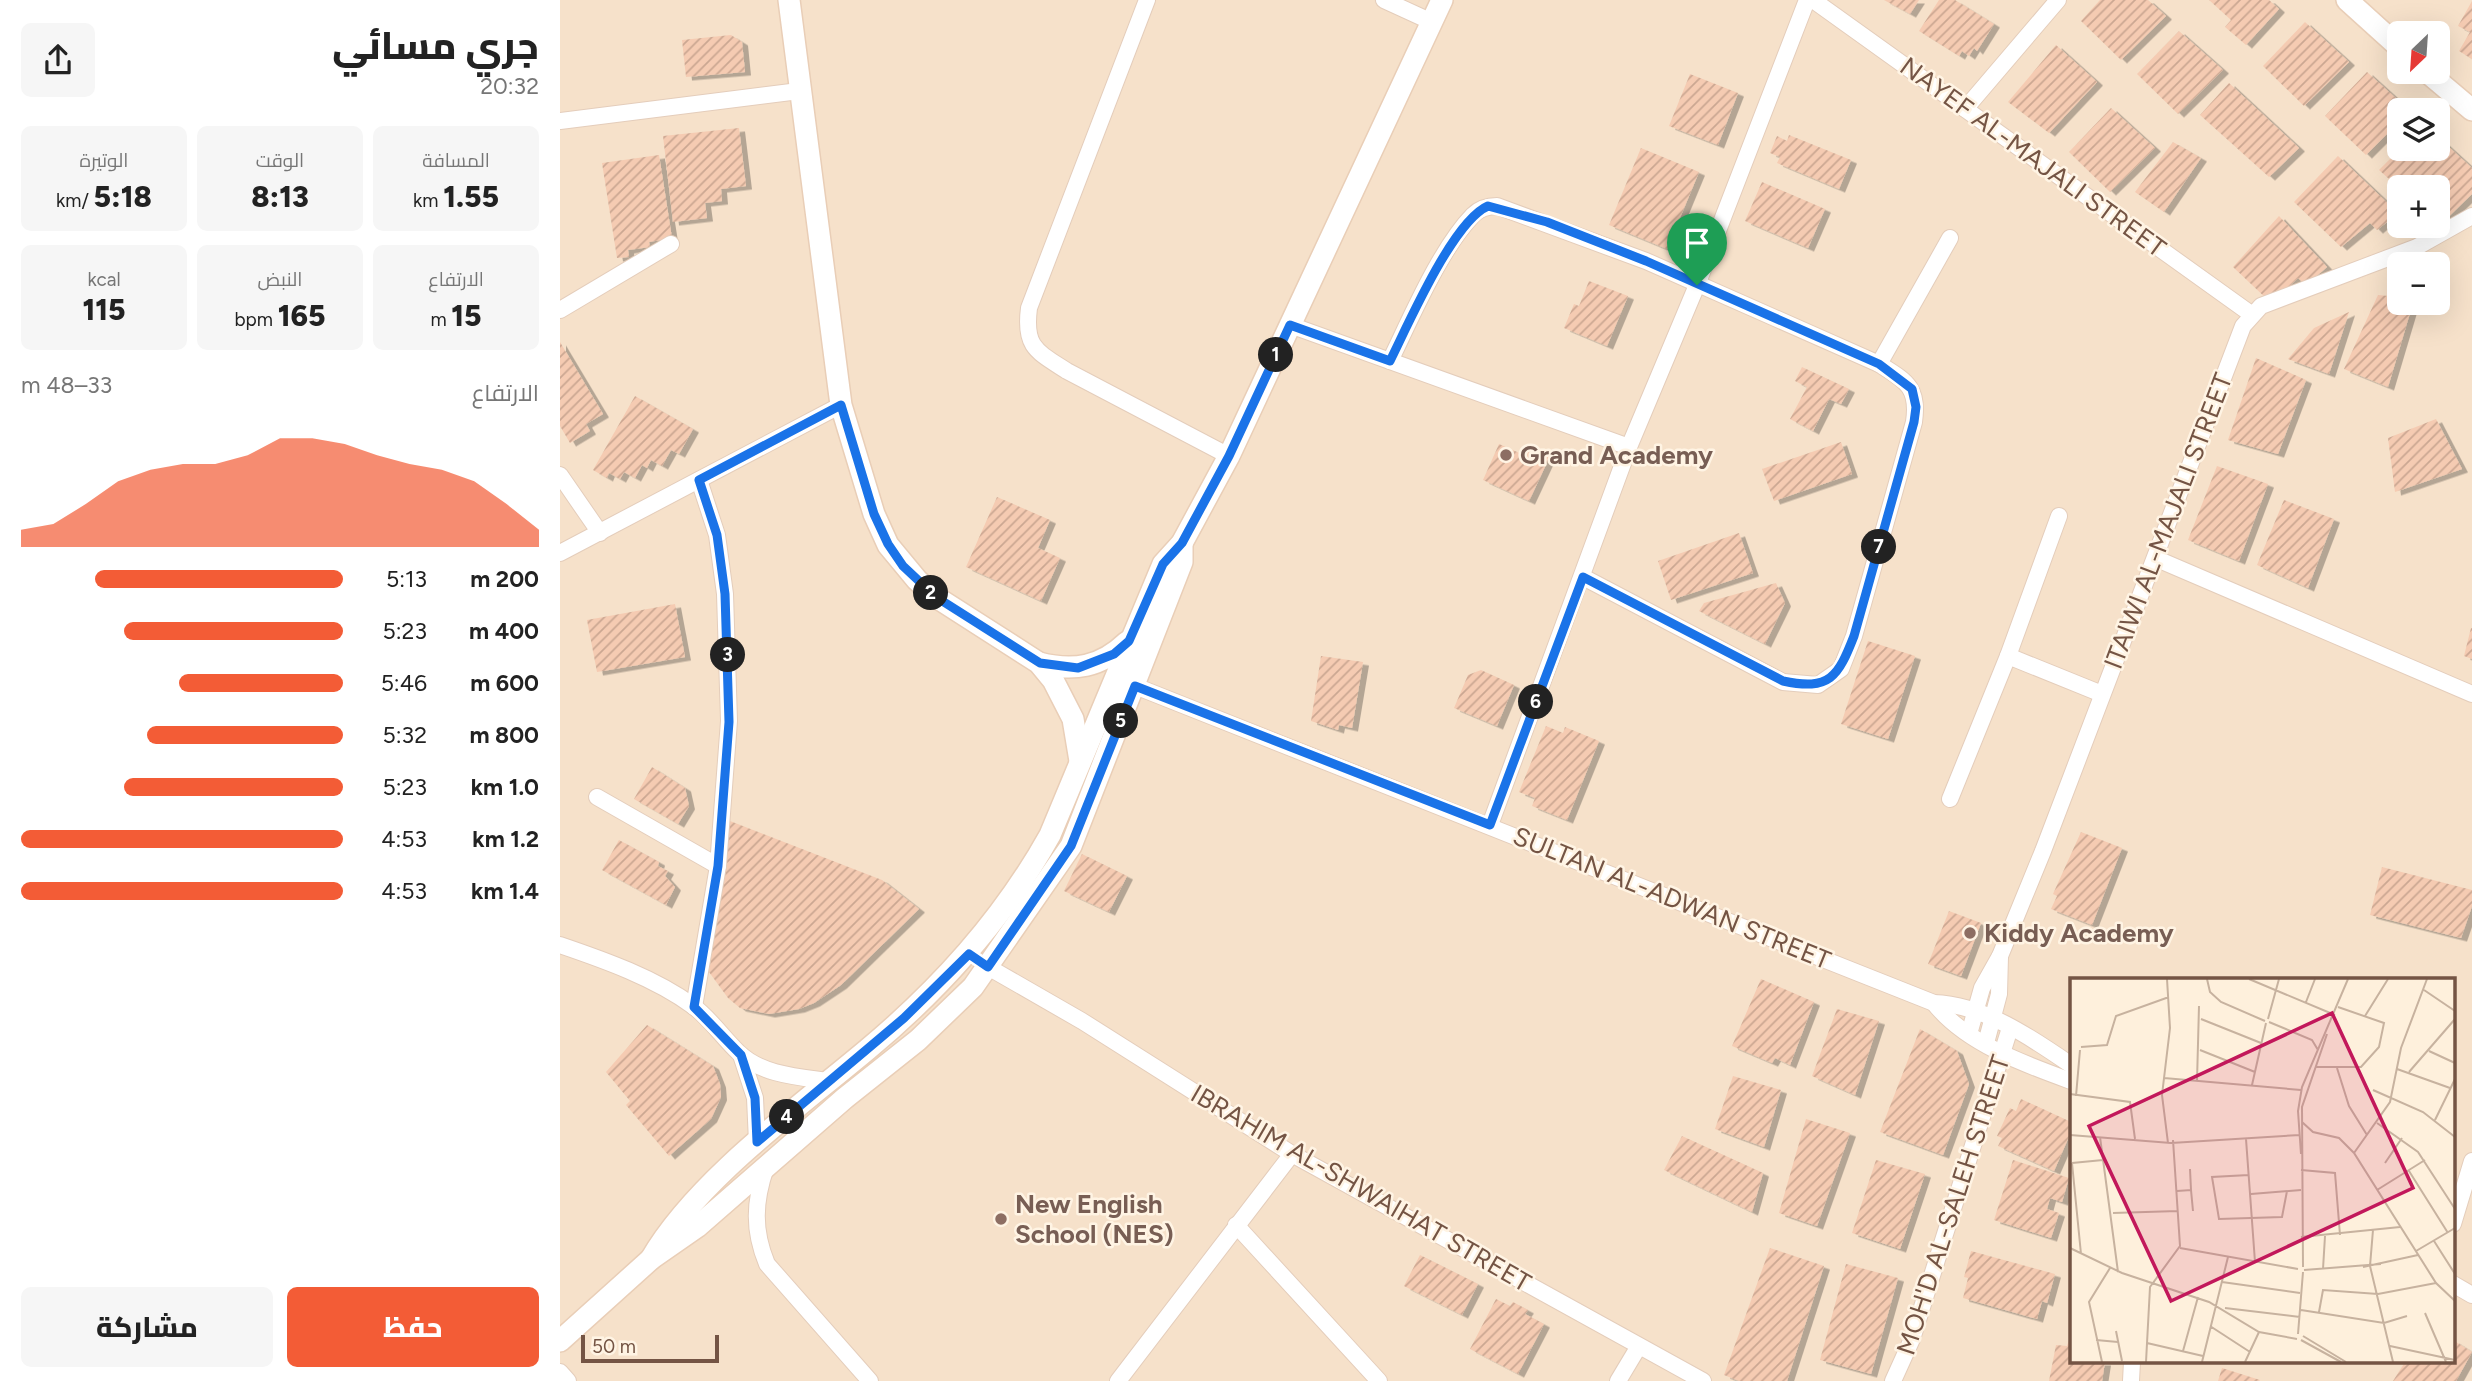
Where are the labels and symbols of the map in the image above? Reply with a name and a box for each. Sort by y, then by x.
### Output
north arrow [2387,21,2450,84]
street label: NAYEF AL-MAJALI STREET [1894,50,2173,264]
pin [1667,213,1727,285]
pin: 1 [1258,338,1294,372]
street label: ITAIWI AL-MAJALI STREET [2097,368,2239,673]
place label: Grand Academy [1520,439,1713,471]
marker: Grand Academy [1498,447,1514,463]
pin: 7 [1862,530,1896,564]
pin: 2 [914,576,948,610]
pin: 3 [710,638,746,672]
pin: 6 [1518,684,1553,720]
pin: 5 [1104,704,1138,738]
street label: SULTAN AL-ADWAN STREET [1508,820,1836,977]
place label: Kiddy Academy [1984,917,2174,949]
marker: Kiddy Academy [1962,925,1978,941]
inset map [2070,978,2455,1364]
street label: MOH'D AL-SALEH STREET [1889,1050,2017,1359]
street label: IBRAHIM AL-SHWAIHAT STREET [1185,1077,1537,1299]
pin: 4 [770,1100,804,1134]
place label: New English School (NES) [1015,1188,1174,1250]
marker: New English School (NES) [993,1211,1009,1227]
scale bar [581,1332,719,1364]

